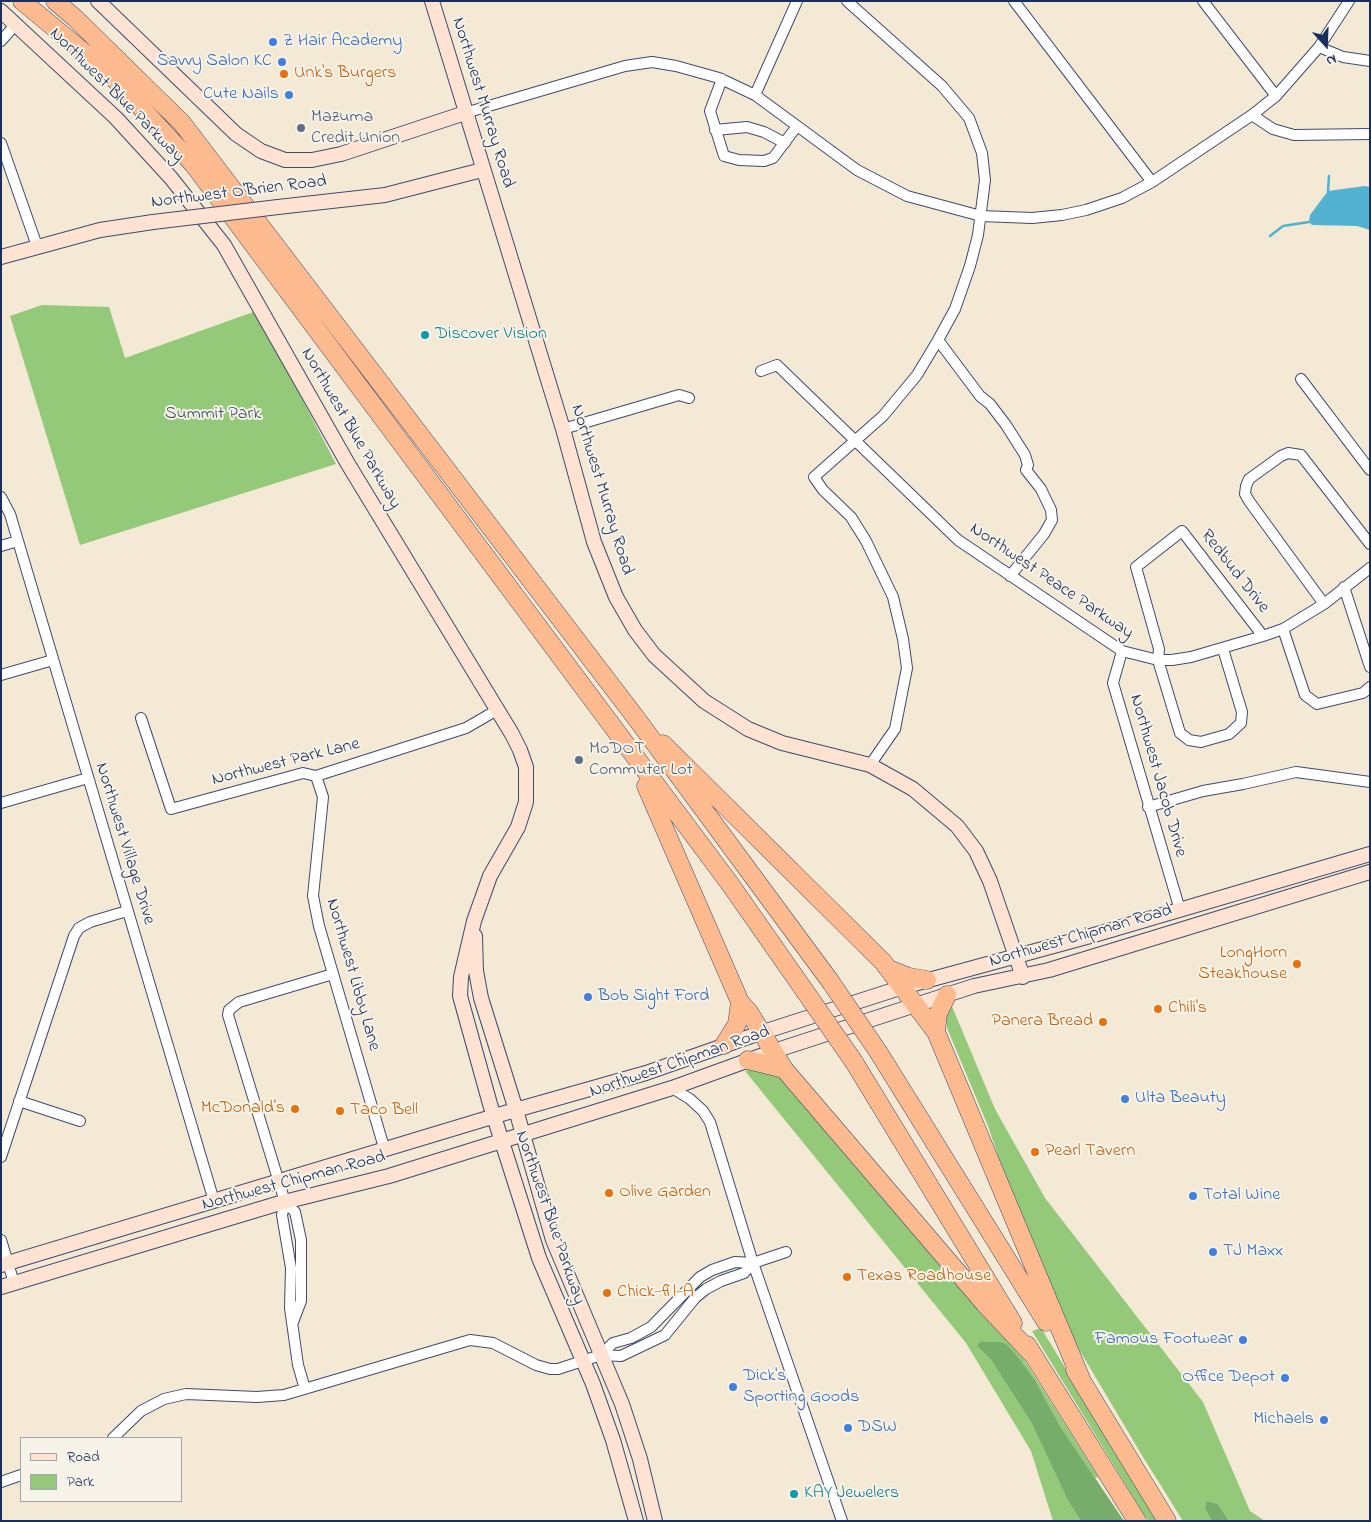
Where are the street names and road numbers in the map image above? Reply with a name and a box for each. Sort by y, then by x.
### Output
street label: Northwest Murray Road [446,15,518,191]
street label: Northwest Blue Parkway [44,24,188,168]
street label: Northwest O'Brien Road [150,172,328,214]
street label: Northwest Blue Parkway [295,345,405,513]
street label: Northwest Murray Road [565,402,637,578]
street label: Northwest Peace Parkway [965,519,1137,645]
street label: Redbud Drive [1195,526,1273,618]
street label: Northwest Jacob Drive [1123,692,1191,860]
street label: Northwest Park Lane [210,734,362,792]
street label: Northwest Village Drive [89,761,159,927]
street label: Northwest Libby Lane [320,896,384,1054]
street label: Northwest Chipman Road [987,901,1175,973]
street label: Northwest Chipman Road [587,1022,773,1104]
street label: Northwest Blue Parkway [509,1128,589,1308]
street label: Northwest Chipman Road [200,1147,388,1217]

